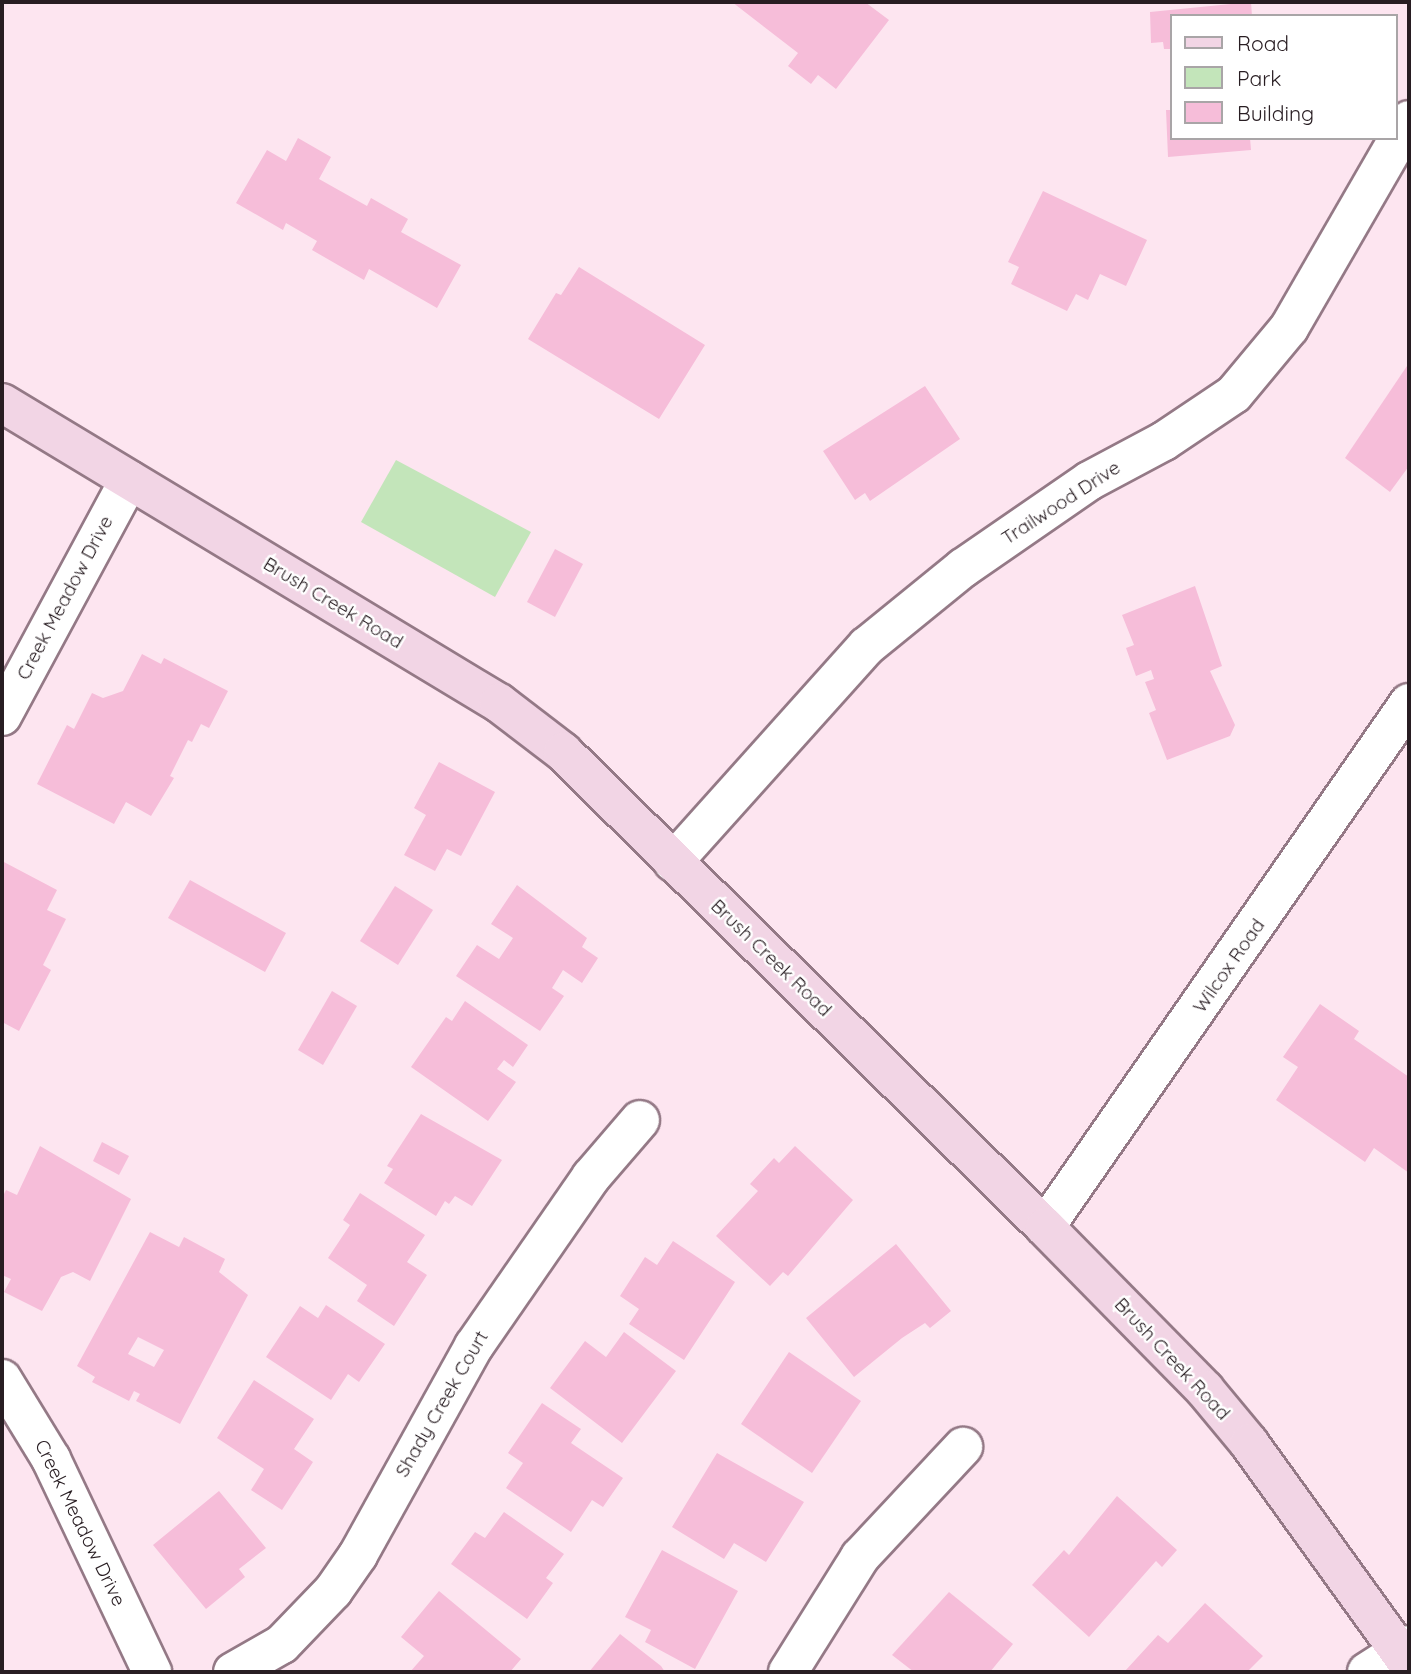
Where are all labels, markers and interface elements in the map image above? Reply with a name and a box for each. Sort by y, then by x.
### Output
legend [1170,14,1397,140]
text: Road [1237,30,1289,56]
text: Park [1237,65,1281,91]
text: Building [1237,100,1314,126]
street label: Trailwood Drive [997,456,1125,550]
street label: Creek Meadow Drive [12,512,118,684]
street label: Brush Creek Road [259,552,407,654]
street label: Brush Creek Road [706,895,836,1021]
street label: Wilcox Road [1188,915,1270,1017]
street label: Brush Creek Road [1110,1293,1234,1425]
street label: Shady Creek Court [391,1327,493,1481]
street label: Creek Meadow Drive [30,1436,130,1610]

